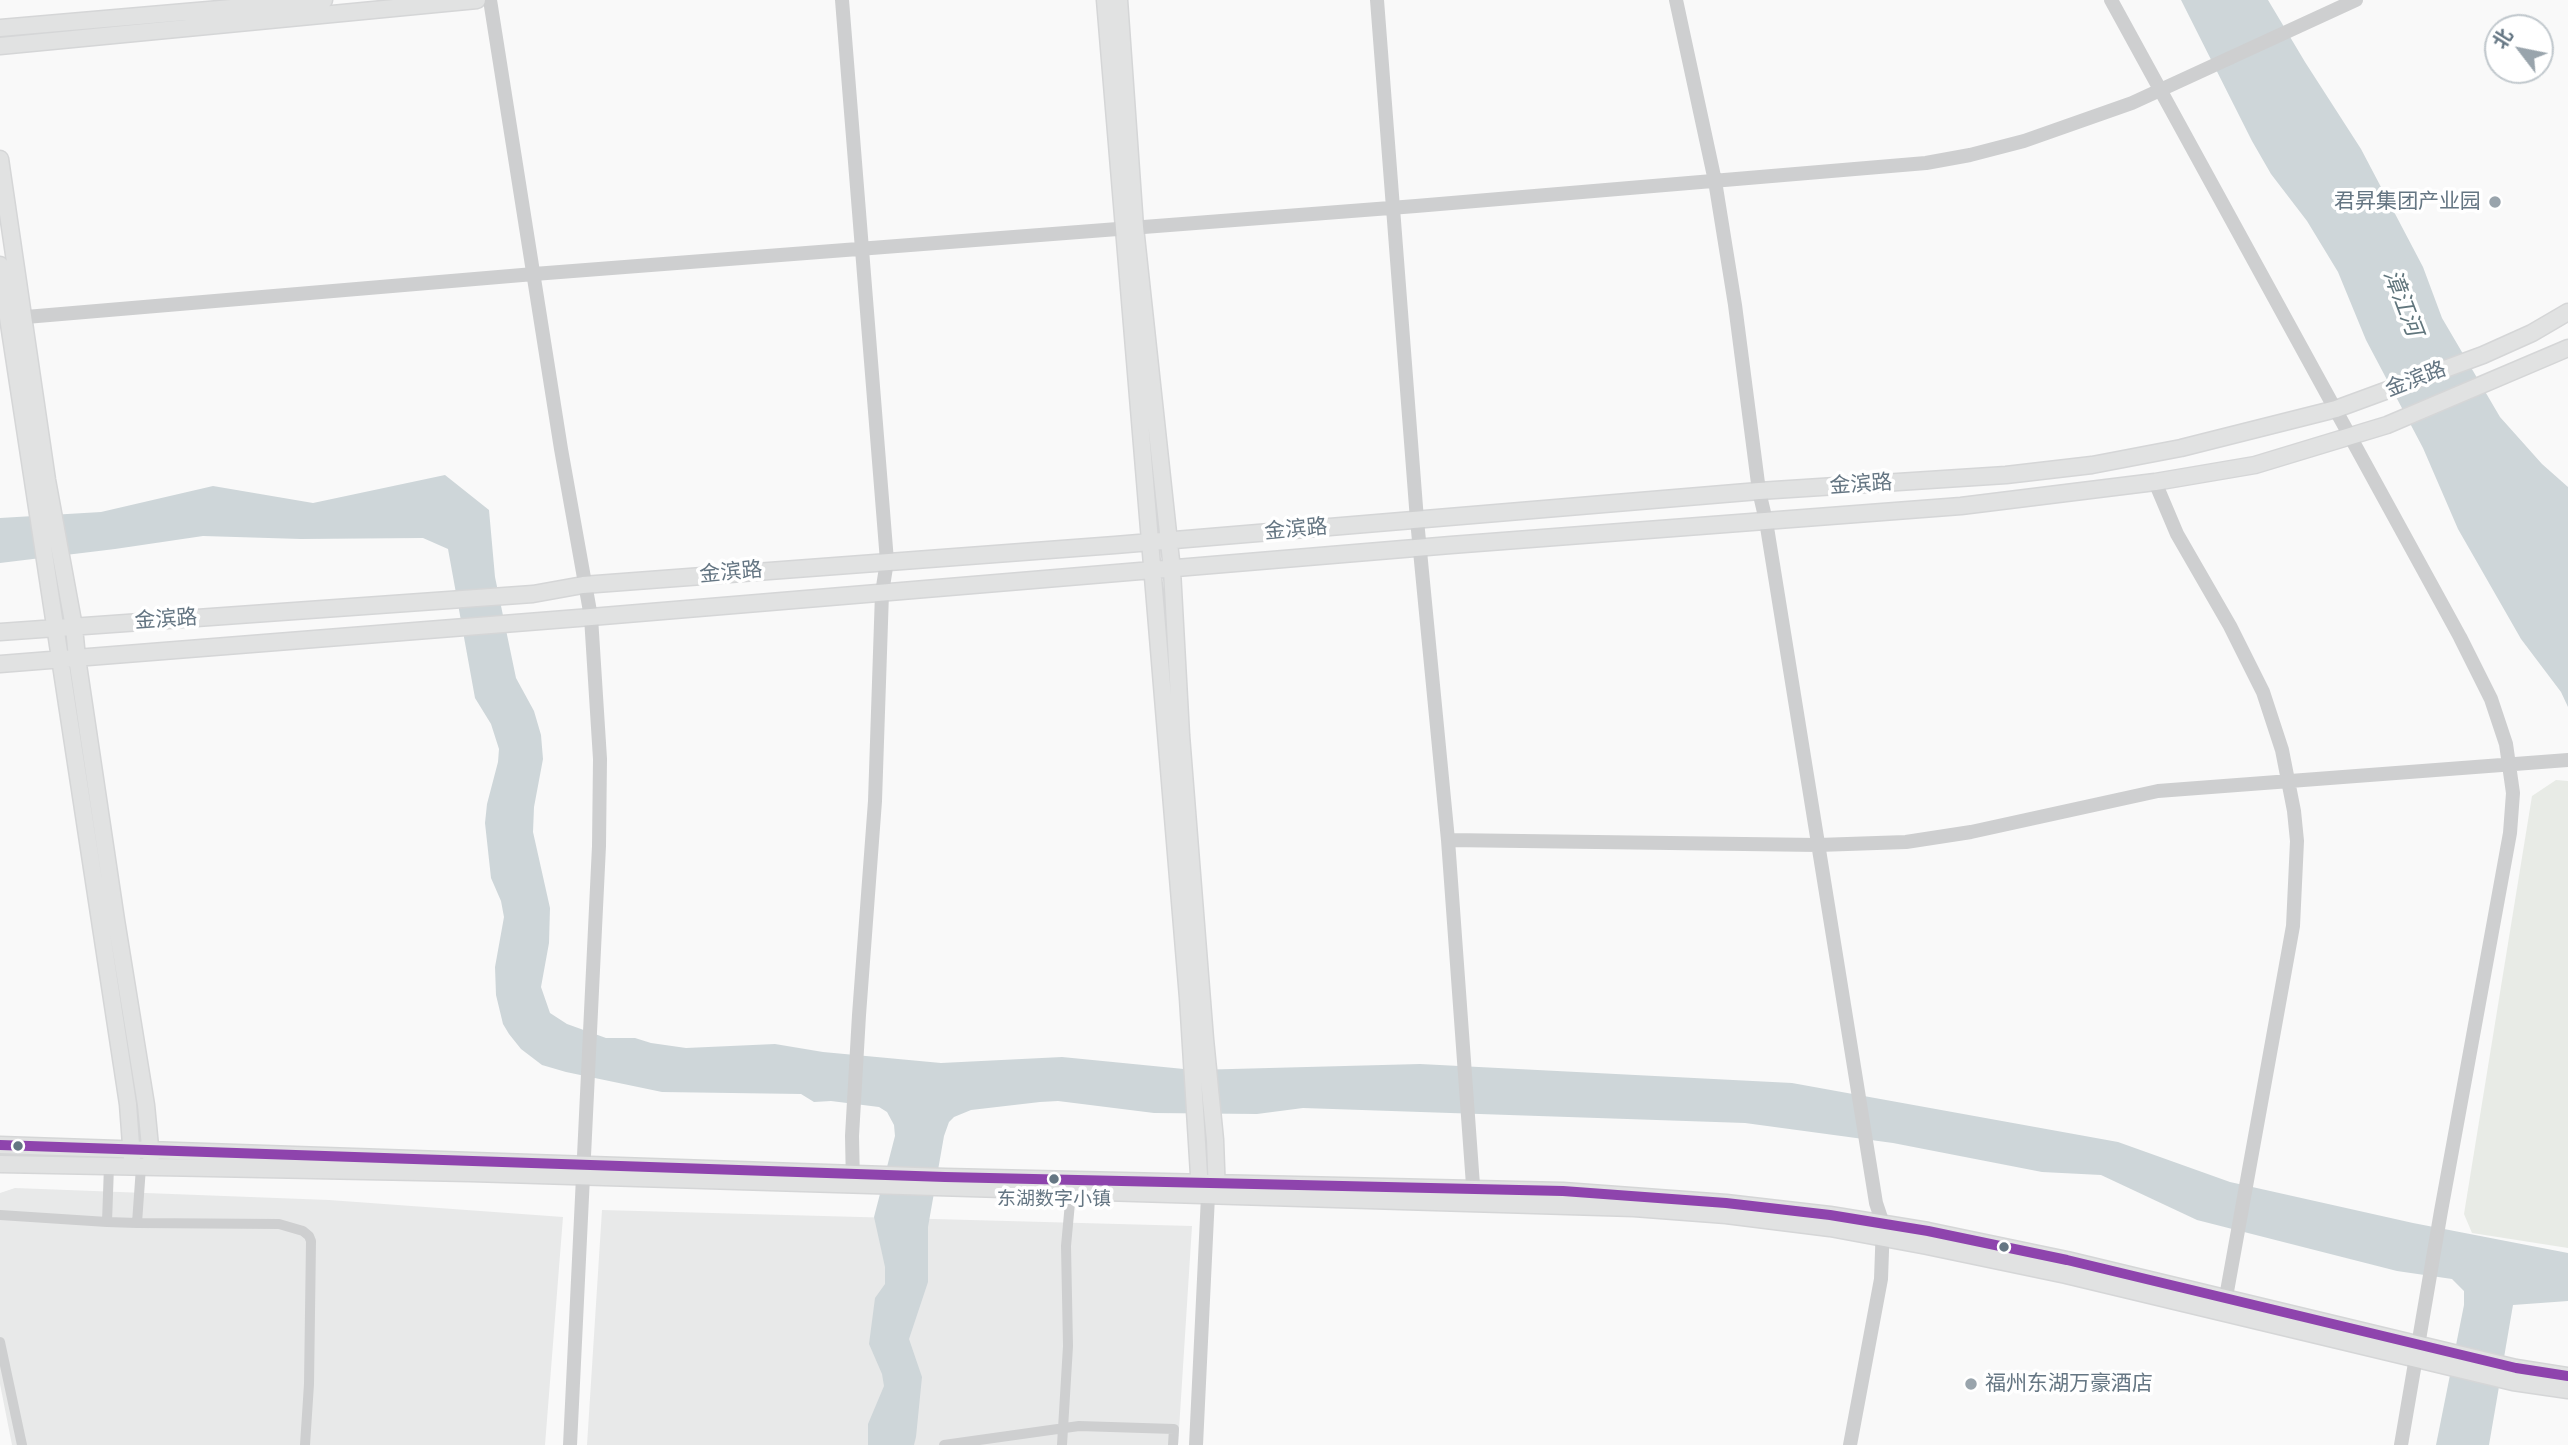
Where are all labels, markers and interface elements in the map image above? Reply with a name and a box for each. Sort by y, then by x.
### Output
north arrow [2484,14,2554,84]
text: 北 [2487,24,2518,53]
place label: 君昇集团产业园 [2334,189,2481,215]
marker: 君昇集团产业园 [2487,194,2503,210]
water label: 漳江河 [2377,266,2427,340]
street label: 金滨路 [2382,357,2450,403]
street label: 金滨路 [1829,470,1893,500]
street label: 金滨路 [1264,515,1328,545]
street label: 金滨路 [699,558,763,588]
street label: 金滨路 [134,605,198,635]
unlabelled marker [11,1139,25,1153]
marker: 东湖数字小镇 [1047,1172,1061,1186]
place label: 东湖数字小镇 [997,1189,1111,1211]
unlabelled marker [1997,1240,2011,1254]
place label: 福州东湖万豪酒店 [1985,1371,2153,1397]
marker: 福州东湖万豪酒店 [1963,1376,1979,1392]

